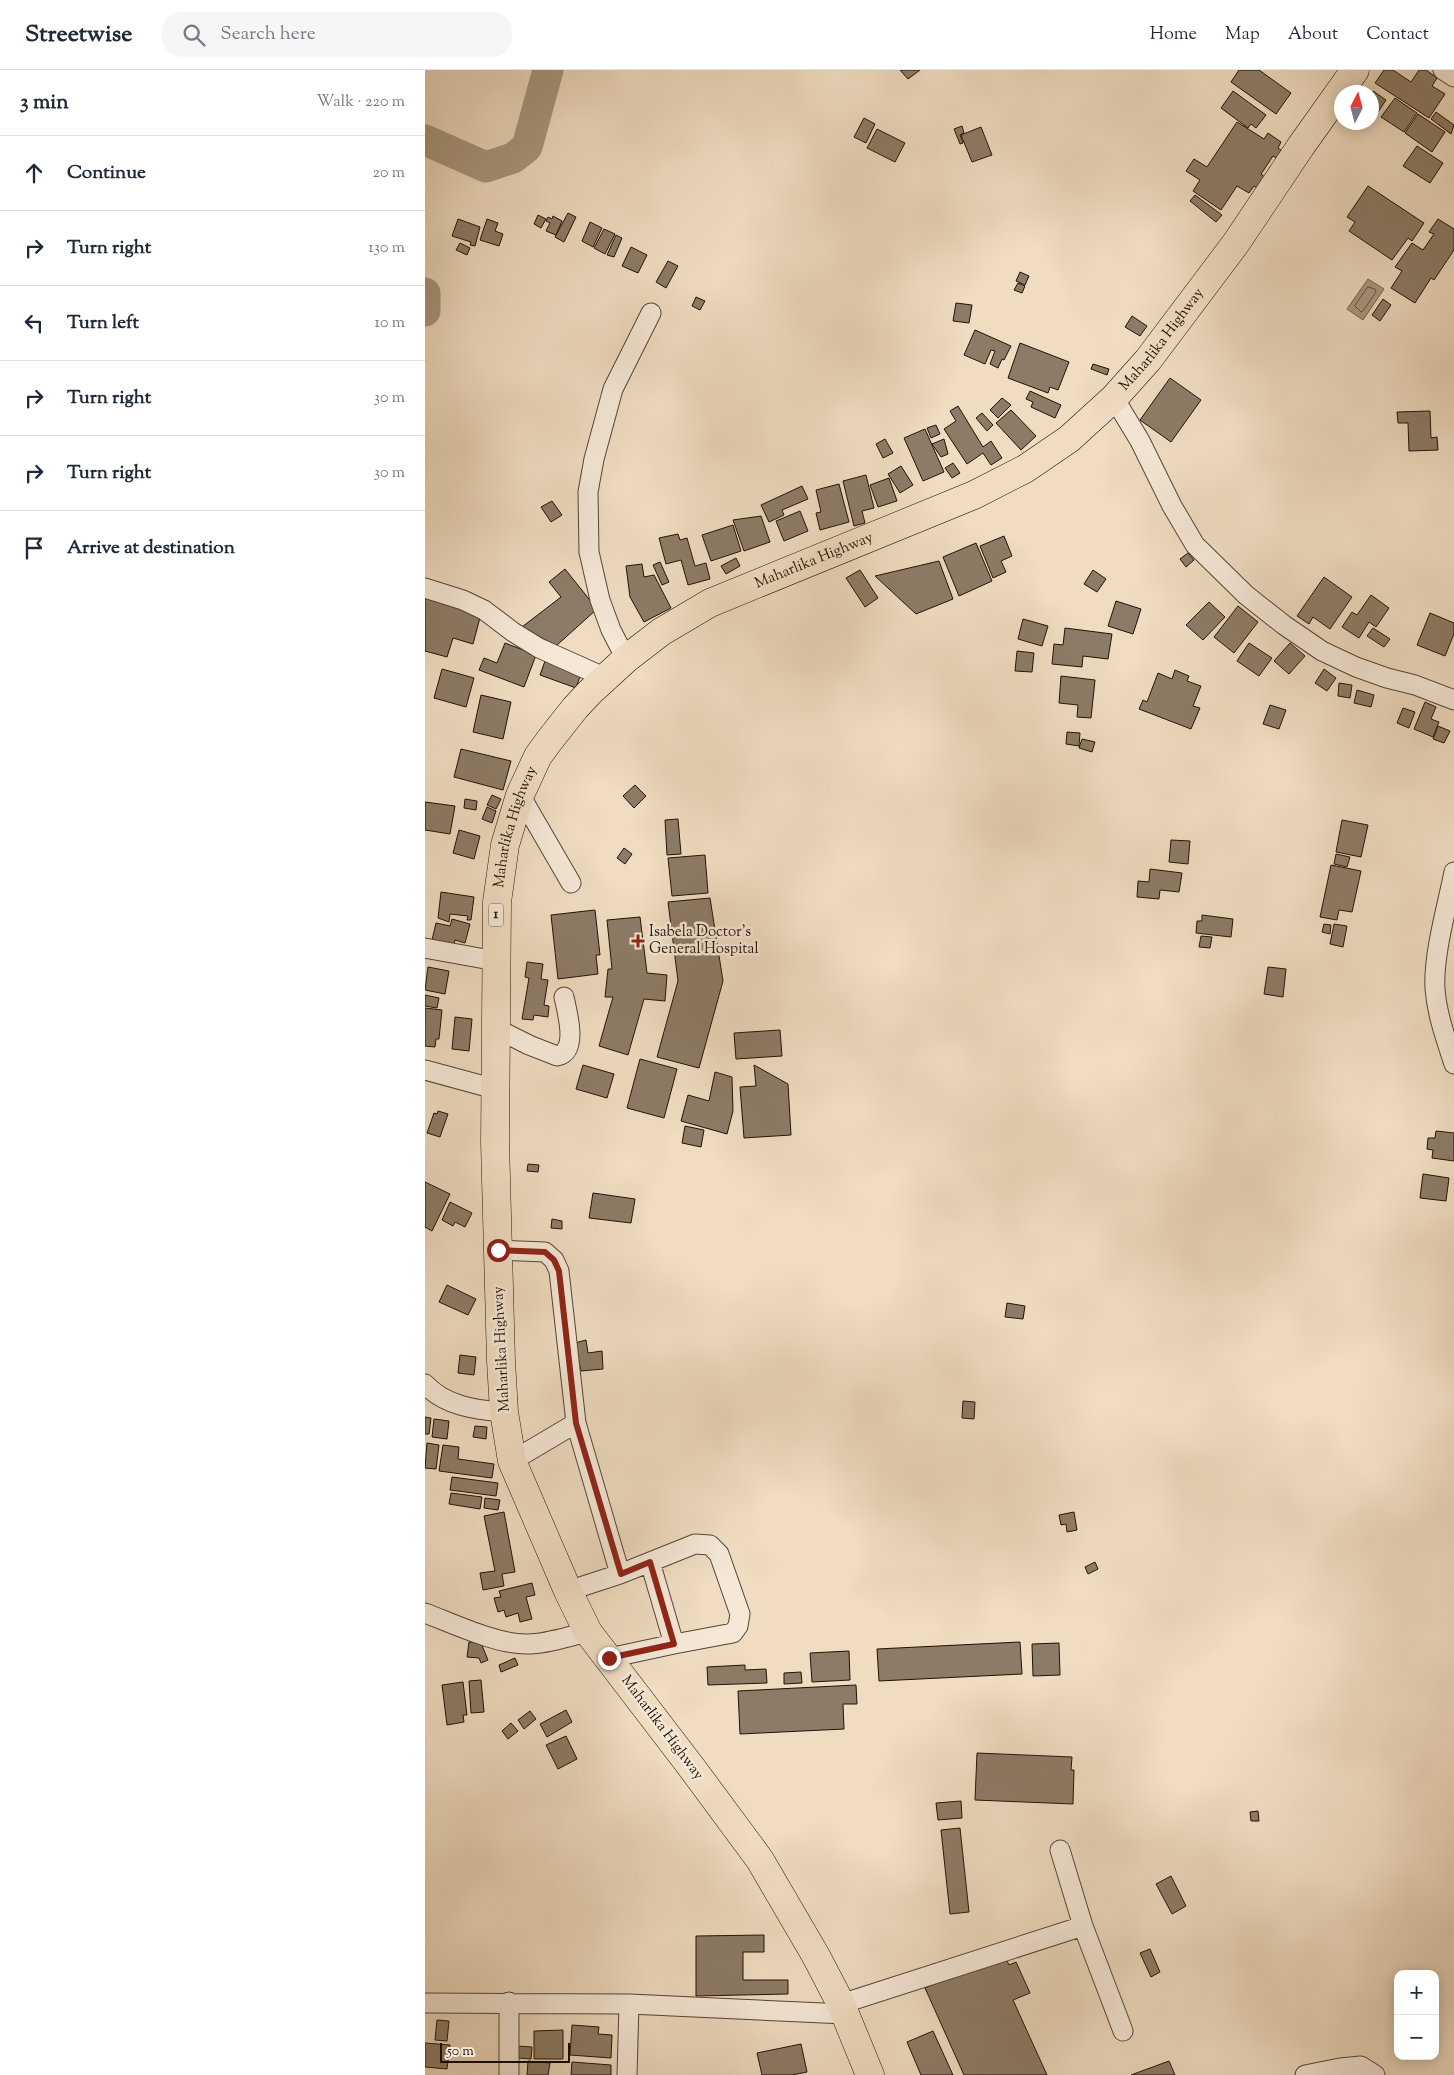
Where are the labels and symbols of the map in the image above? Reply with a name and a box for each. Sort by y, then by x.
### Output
north arrow [1334,85,1379,130]
street label: Maharlika Highway [1115,283,1209,396]
street label: Maharlika Highway [752,527,877,594]
street label: Maharlika Highway [489,762,543,889]
road number: 1 [489,904,503,926]
place label: Isabela Doctor's General Hospital [649,922,759,960]
marker: Isabela Doctor's General Hospital [631,934,645,948]
route start [487,1239,510,1262]
street label: Maharlika Highway [488,1285,516,1412]
route end [598,1647,621,1670]
street label: Maharlika Highway [616,1671,709,1785]
scale bar [440,2040,570,2063]

